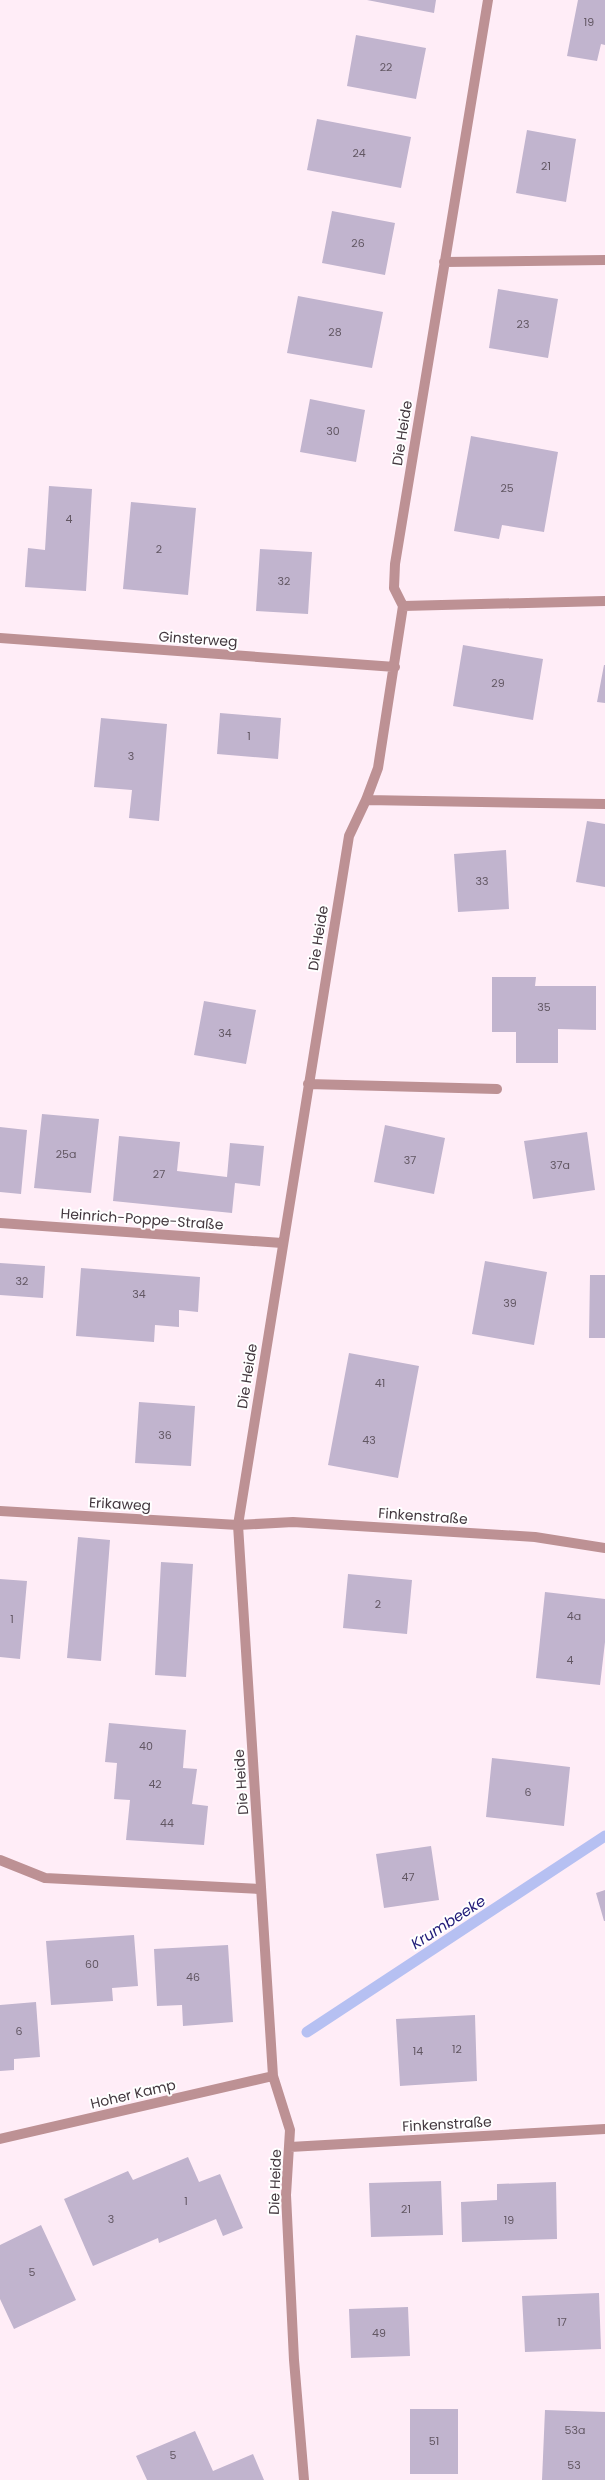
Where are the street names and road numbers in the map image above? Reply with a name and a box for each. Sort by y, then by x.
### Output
street label: Die Heide [387,399,417,467]
street label: Ginsterweg [158,626,238,652]
street label: Die Heide [303,904,333,972]
street label: Heinrich-Poppe-Straße [60,1203,224,1235]
street label: Die Heide [232,1342,262,1410]
street label: Erikaweg [88,1492,152,1516]
street label: Finkenstraße [378,1503,469,1529]
street label: Die Heide [229,1748,253,1815]
street label: Hoher Kamp [88,2074,178,2114]
street label: Finkenstraße [402,2112,493,2136]
street label: Die Heide [264,2148,286,2215]

